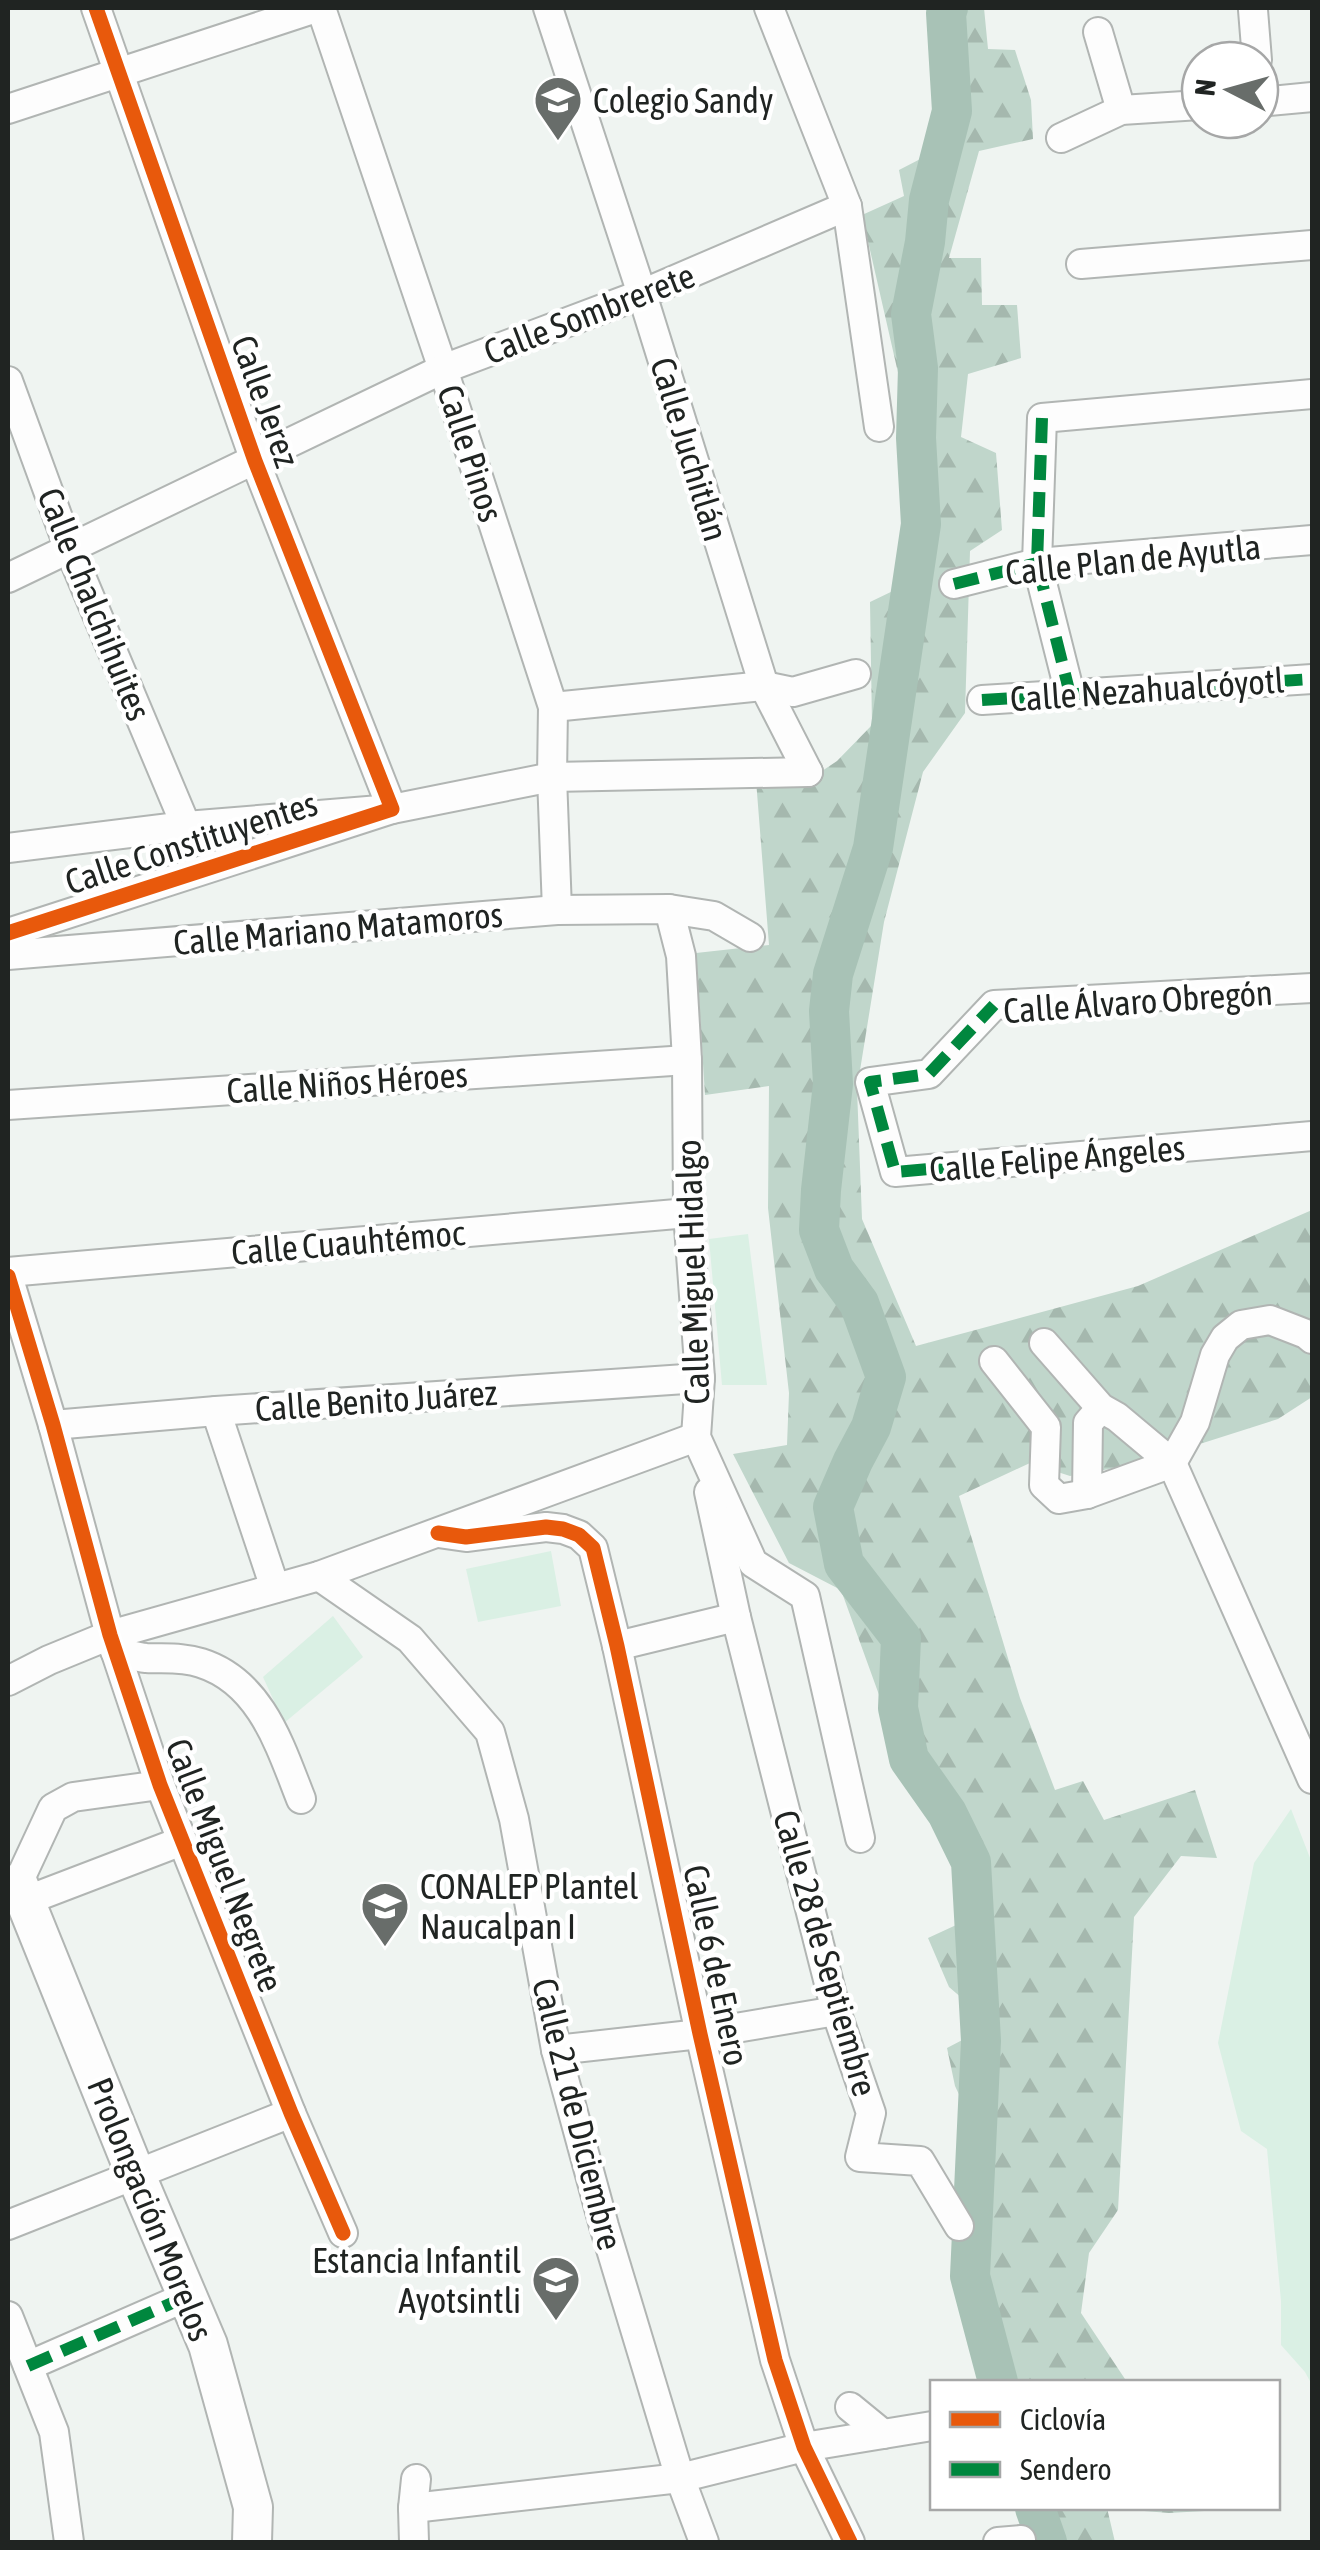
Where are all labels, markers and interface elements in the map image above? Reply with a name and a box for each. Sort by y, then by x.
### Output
north arrow [1180,40,1280,140]
school or university icon: Colegio Sandy [532,74,584,142]
text: N [1188,77,1222,97]
place label: Colegio Sandy [593,80,773,120]
street label: Calle Sombrerete [478,255,700,371]
street label: Calle Jerez [224,330,308,472]
street label: Calle Juchitlán [643,352,737,546]
street label: Calle Pinos [430,380,512,526]
street label: Calle Chalchihuites [30,482,160,726]
street label: Calle Plan de Ayutla [1003,526,1263,592]
street label: Calle Nezahualcóyotl [1009,659,1285,719]
street label: Calle Constituyentes [60,782,322,902]
street label: Calle Mariano Matamoros [172,894,504,962]
street label: Calle Álvaro Obregón [1002,972,1274,1030]
street label: Calle Niños Héroes [225,1054,469,1110]
street label: Calle Felipe Ángeles [928,1127,1186,1189]
street label: Calle Miguel Hidalgo [667,1139,717,1405]
street label: Calle Cuauhtémoc [230,1212,466,1272]
street label: Calle Benito Juárez [254,1372,499,1428]
street label: Calle Miguel Negrete [158,1733,292,1997]
street label: Calle 28 de Septiembre [766,1806,886,2100]
street label: Calle 6 de Enero [676,1861,758,2069]
place label: CONALEP Plantel Naucalpan I [420,1866,638,1946]
school or university icon: CONALEP Plantel Naucalpan I [359,1880,411,1948]
street label: Calle 21 de Diciembre [525,1974,631,2254]
street label: Prolongación Morelos [80,2072,222,2346]
place label: Estancia Infantil Ayotsintli [312,2240,521,2320]
school or university icon: Estancia Infantil Ayotsintli [530,2254,582,2322]
legend [930,2380,1280,2510]
text: Ciclovía [1020,2402,1106,2436]
text: Sendero [1020,2452,1112,2486]

